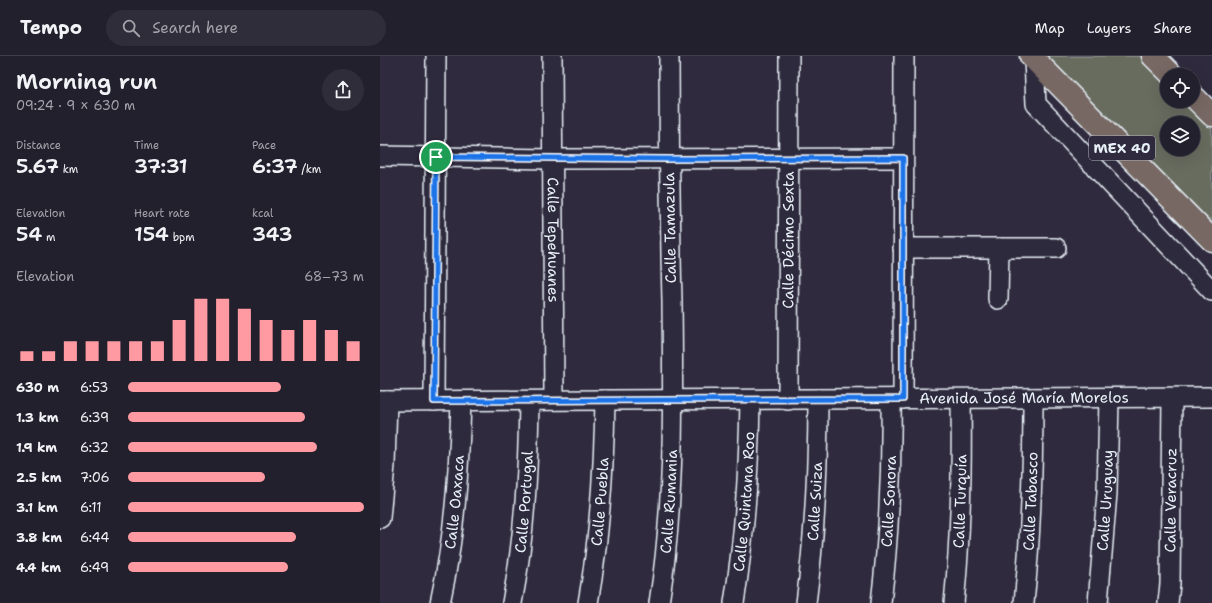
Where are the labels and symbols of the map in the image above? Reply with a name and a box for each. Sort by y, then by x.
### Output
road number: MEX 40 [1089,136,1155,160]
pin [419,140,453,174]
street label: Calle Décimo Sexta [778,171,799,309]
street label: Calle Tamazula [659,172,681,284]
street label: Calle Tepehuanes [543,177,563,303]
street label: Avenida José María Morelos [919,387,1129,408]
street label: Calle Quintana Roo [729,431,759,573]
street label: Calle Veracruz [1160,448,1181,553]
street label: Calle Rumania [656,449,682,554]
street label: Calle Uruguay [1092,449,1118,552]
street label: Calle Portugal [510,450,538,554]
street label: Calle Tabasco [1018,452,1043,551]
street label: Calle Oaxaca [440,454,469,551]
street label: Calle Turquía [948,454,971,549]
street label: Calle Sonora [877,455,901,548]
street label: Calle Puebla [586,456,613,547]
street label: Calle Suiza [803,461,827,542]

